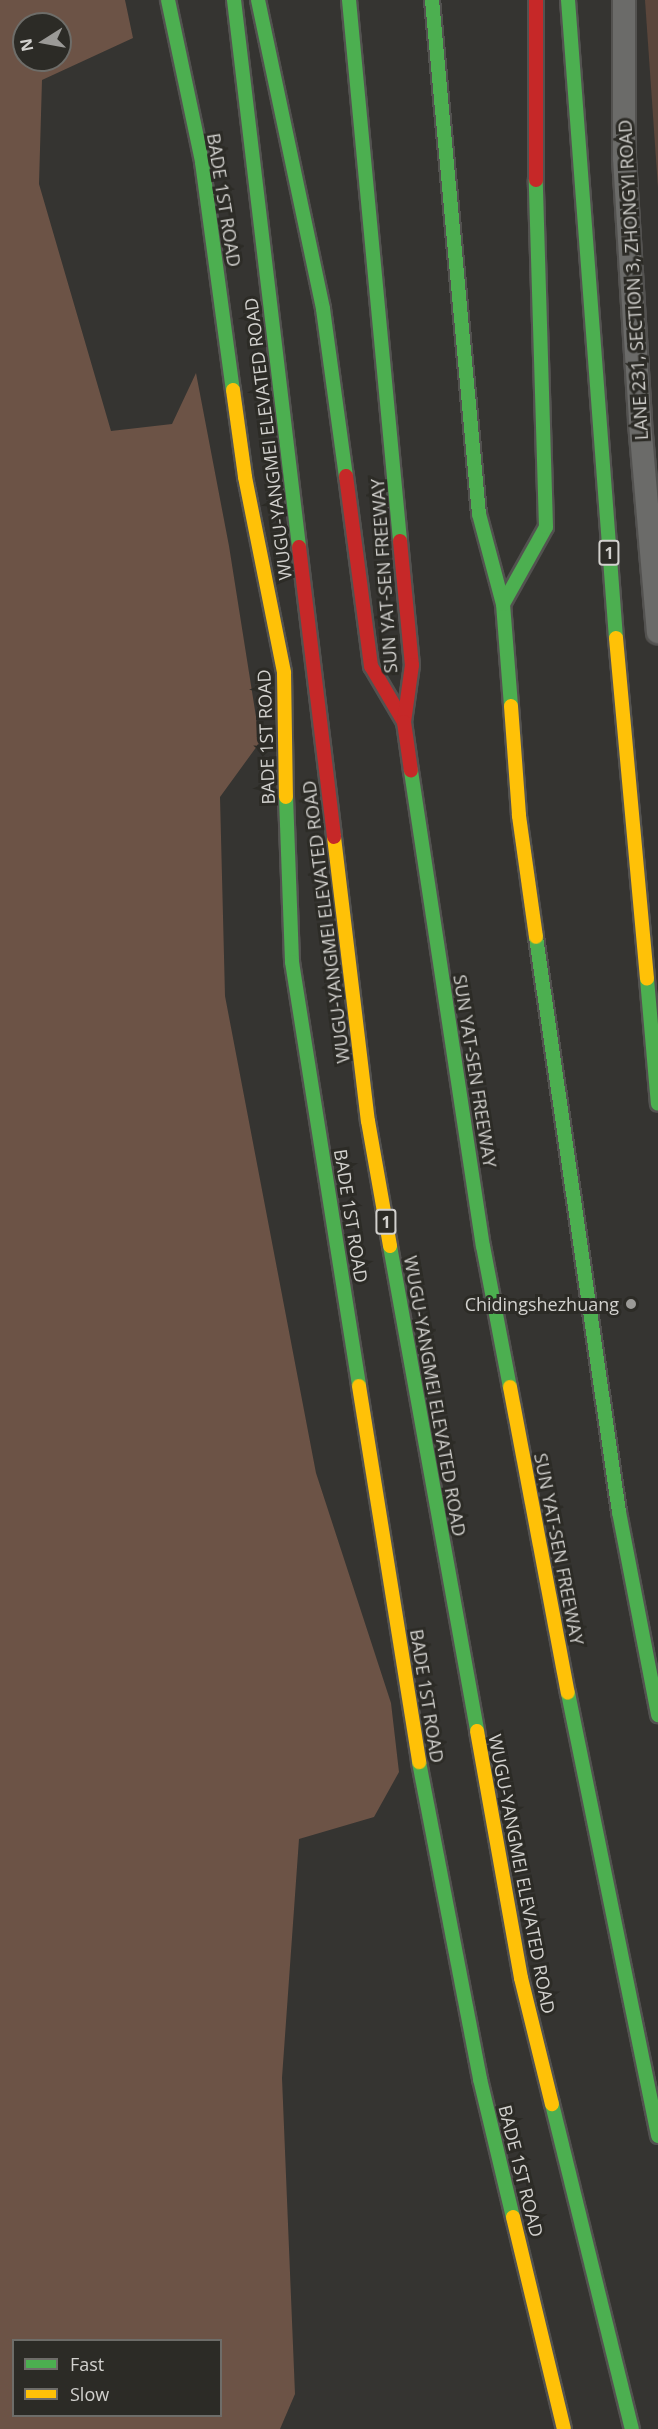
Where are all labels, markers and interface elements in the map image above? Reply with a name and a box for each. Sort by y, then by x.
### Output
north arrow [12,12,72,72]
text: N [14,37,38,54]
street label: LANE 231, SECTION 3, ZHONGYI ROAD [614,119,652,441]
street label: BADE 1ST ROAD [203,132,245,268]
street label: WUGU-YANGMEI ELEVATED ROAD [240,297,296,581]
street label: SUN YAT-SEN FREEWAY [366,478,402,674]
road number: 1 [597,540,621,566]
street label: BADE 1ST ROAD [253,669,279,805]
street label: WUGU-YANGMEI ELEVATED ROAD [298,780,354,1064]
street label: SUN YAT-SEN FREEWAY [449,973,501,1169]
street label: BADE 1ST ROAD [330,1148,372,1284]
road number: 1 [374,1209,398,1235]
street label: WUGU-YANGMEI ELEVATED ROAD [400,1254,470,1538]
place label: Chidingshezhuang [465,1293,619,1315]
marker: Chidingshezhuang [624,1297,638,1311]
street label: SUN YAT-SEN FREEWAY [530,1451,588,1647]
street label: BADE 1ST ROAD [406,1628,448,1764]
street label: WUGU-YANGMEI ELEVATED ROAD [484,1732,560,2016]
street label: BADE 1ST ROAD [494,2103,548,2239]
legend [12,2339,222,2417]
text: Fast [70,2352,104,2376]
text: Slow [70,2382,109,2406]

